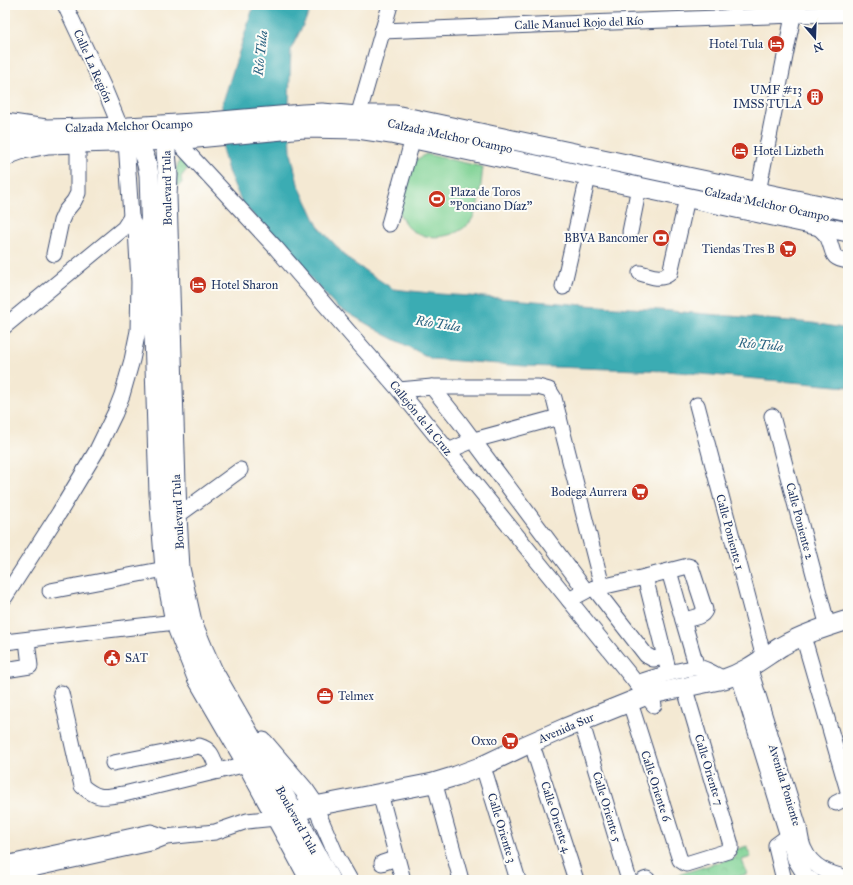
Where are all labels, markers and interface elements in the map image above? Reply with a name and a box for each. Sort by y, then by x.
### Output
street label: Calle Manuel Rojo del Río [514,14,644,32]
north arrow [795,18,835,58]
street label: Calle La Región [70,27,116,106]
water label: Río Tula [251,30,271,77]
hotel icon: Hotel Tula [766,34,786,54]
place label: Hotel Tula [709,37,764,51]
text: N [811,39,825,55]
place label: UMF #13 IMSS TULA [733,83,802,111]
building icon: UMF #13 IMSS TULA [805,87,825,107]
street label: Calzada Melchor Ocampo [386,116,514,156]
street label: Calzada Melchor Ocampo [65,117,193,135]
hotel icon: Hotel Lizbeth [730,141,750,161]
place label: Hotel Lizbeth [753,144,824,158]
street label: Boulevard Tula [159,149,175,226]
street label: Calzada Melchor Ocampo [703,184,831,224]
place label: Plaza de Toros "Ponciano Díaz" [450,185,533,213]
sports icon: Plaza de Toros "Ponciano Díaz" [427,189,447,209]
bank icon: BBVA Bancomer [651,228,671,248]
place label: BBVA Bancomer [564,231,648,245]
supermarket icon: Tiendas Tres B [778,239,798,259]
place label: Tiendas Tres B [702,242,775,256]
hotel icon: Hotel Sharon [188,275,208,295]
place label: Hotel Sharon [211,278,279,292]
water label: Río Tula [413,312,462,335]
water label: Río Tula [737,335,784,355]
street label: Callejón de la Cruz [387,378,456,459]
street label: Boulevard Tula [169,473,187,550]
street label: Calle Poniente 2 [783,481,817,561]
supermarket icon: Bodega Aurrera [630,482,650,502]
place label: Bodega Aurrera [551,485,628,500]
street label: Calle Poniente 1 [713,493,747,572]
public building icon: SAT [102,648,122,668]
place label: SAT [125,651,148,665]
office icon: Telmex [315,686,335,706]
place label: Telmex [338,689,374,703]
street label: Avenida Sur [535,710,597,746]
supermarket icon: Oxxo [500,731,520,751]
street label: Calle Oriente 7 [692,733,726,807]
place label: Oxxo [471,734,497,748]
street label: Avenida Poniente [766,741,804,828]
street label: Calle Oriente 6 [638,749,674,824]
street label: Calle Oriente 5 [590,770,624,844]
street label: Calle Oriente 4 [538,780,574,855]
street label: Boulevard Tula [273,784,322,857]
street label: Calle Oriente 3 [485,791,519,865]

